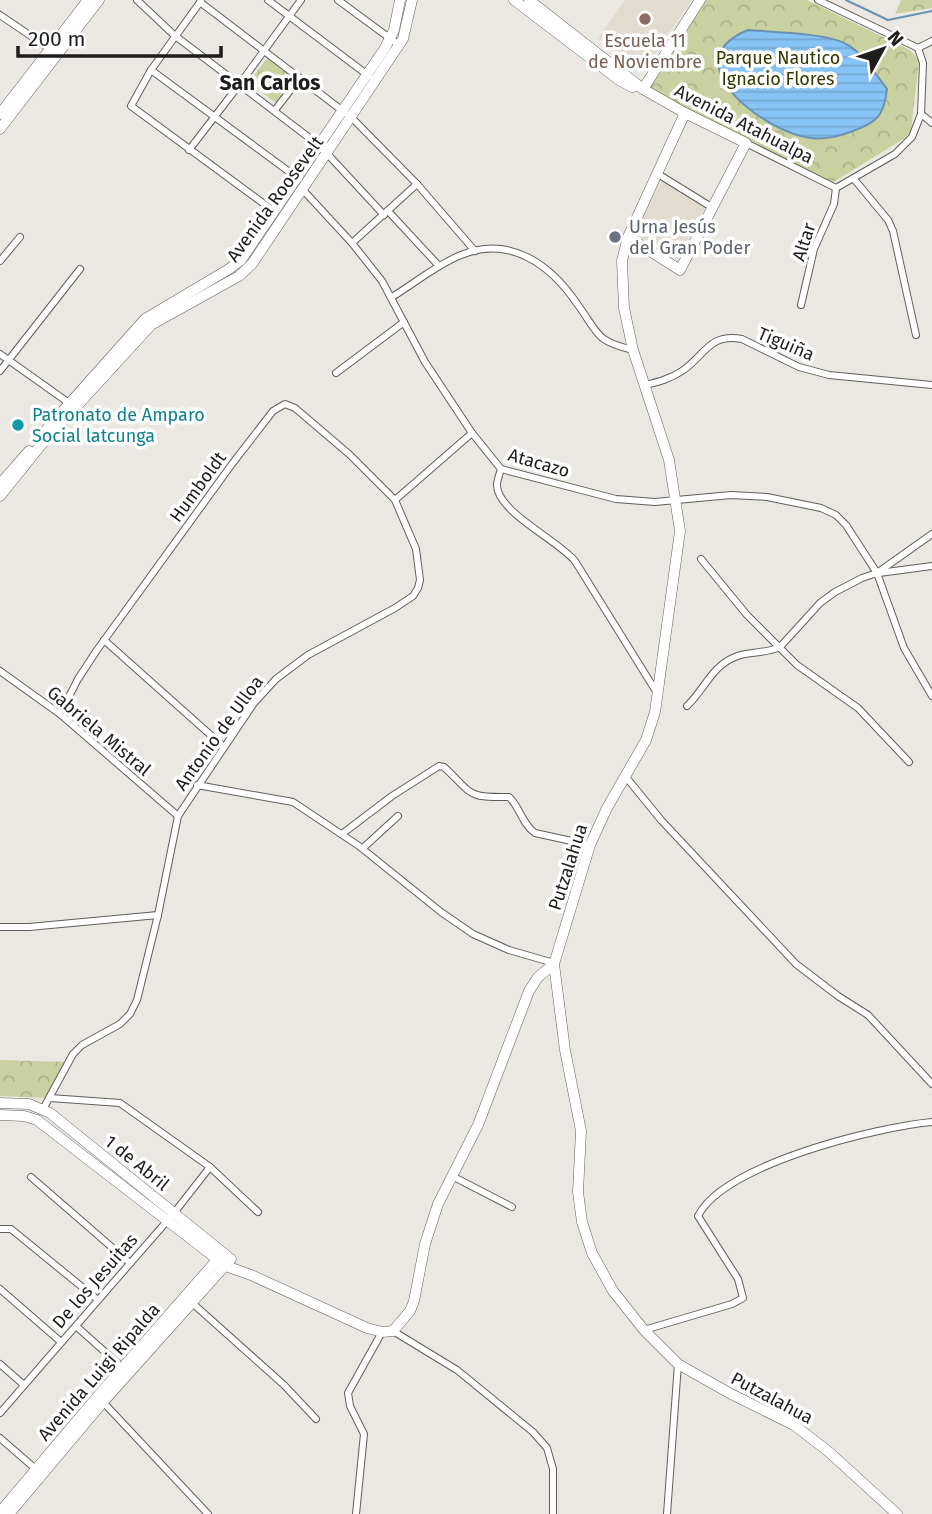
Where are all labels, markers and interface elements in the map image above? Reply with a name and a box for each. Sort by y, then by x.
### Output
marker: Escuela 11 de Noviembre [637,11,653,27]
scale bar [18,14,220,58]
north arrow [848,14,918,84]
text: 200 m [28,26,85,52]
text: N [883,26,909,51]
place label: Escuela 11 de Noviembre [588,30,702,73]
park label: Parque Nautico Ignacio Flores [716,47,840,90]
district label: San Carlos [220,70,320,96]
street label: Avenida Atahualpa [671,80,817,168]
street label: Avenida Roosevelt [222,131,328,266]
place label: Urna Jesús del Gran Poder [629,216,750,259]
street label: Altar [788,220,820,264]
marker: Urna Jesús del Gran Poder [607,229,623,245]
street label: Tiguiña [754,322,818,366]
place label: Patronato de Amparo Social latcunga [32,404,205,447]
marker: Patronato de Amparo Social latcunga [10,417,26,433]
street label: Atacazo [506,444,572,482]
street label: Humboldt [165,447,231,527]
street label: Antonio de Ulloa [170,671,268,795]
street label: Gabriela Mistral [43,681,155,781]
street label: Putzalahua [544,821,592,913]
street label: 1 de Abril [100,1130,174,1196]
street label: De los Jesuitas [48,1229,142,1333]
street label: Avenida Luigi Ripalda [33,1299,165,1445]
street label: Putzalahua [727,1367,817,1429]

